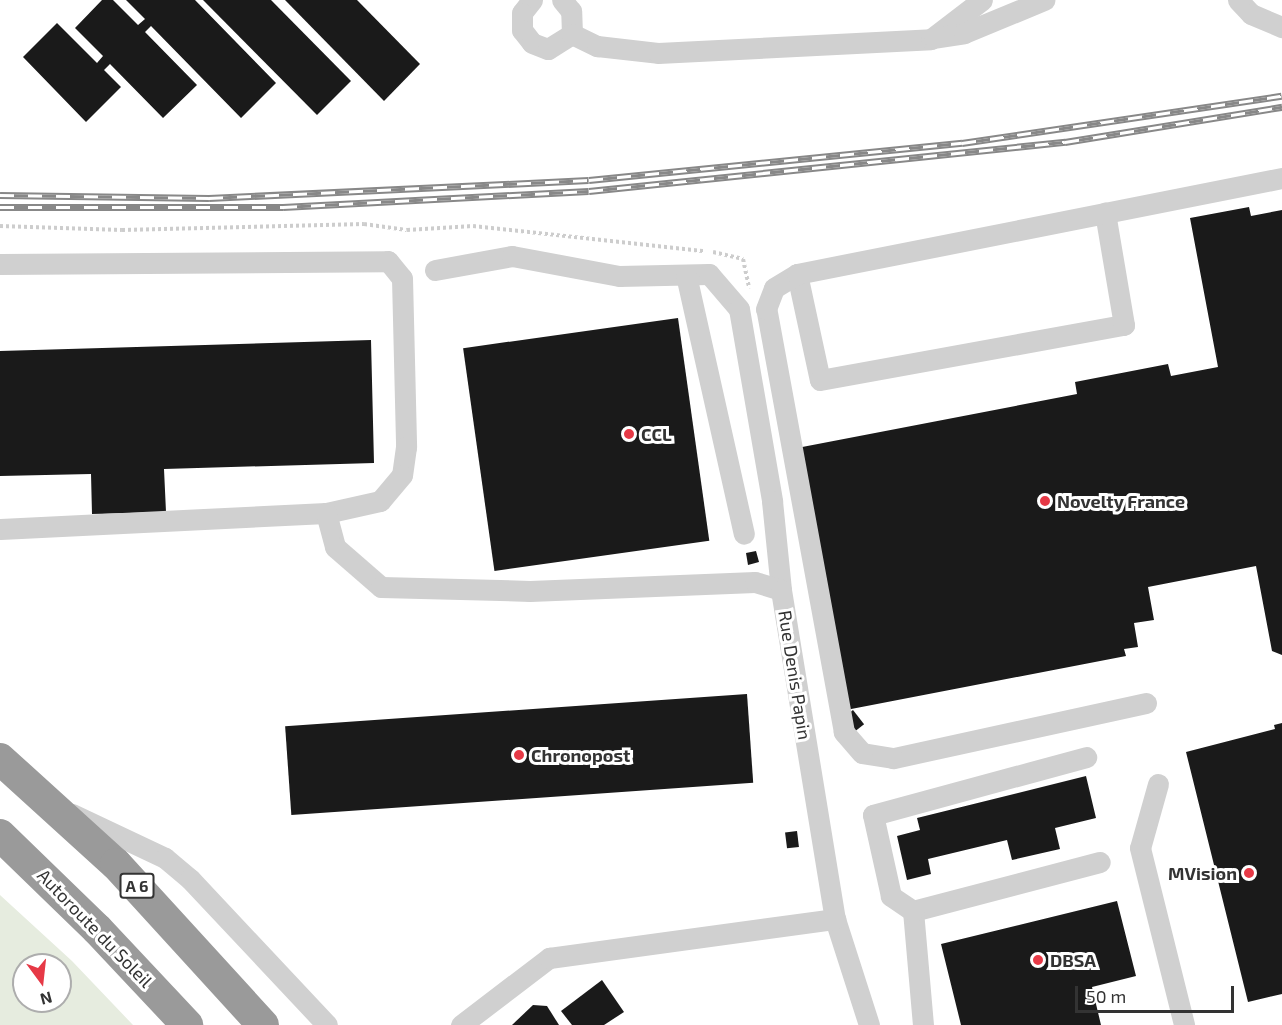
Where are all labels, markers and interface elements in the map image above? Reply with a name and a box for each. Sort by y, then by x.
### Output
place label: CCL [641,423,672,445]
marker: CCL [622,427,636,441]
place label: Novelty France [1057,490,1185,512]
marker: Novelty France [1038,494,1052,508]
street label: Rue Denis Papin [774,609,816,741]
place label: Chronopost [531,744,630,766]
marker: Chronopost [512,748,526,762]
place label: MVision [1168,862,1237,884]
street label: Autoroute du Soleil [33,864,157,992]
marker: MVision [1242,866,1256,880]
road number: A 6 [119,873,155,899]
place label: DBSA [1050,949,1096,971]
north arrow [12,953,72,1013]
marker: DBSA [1031,953,1045,967]
scale bar [1078,974,1237,1012]
text: 50 m [1086,985,1126,1007]
text: N [38,988,54,1010]

